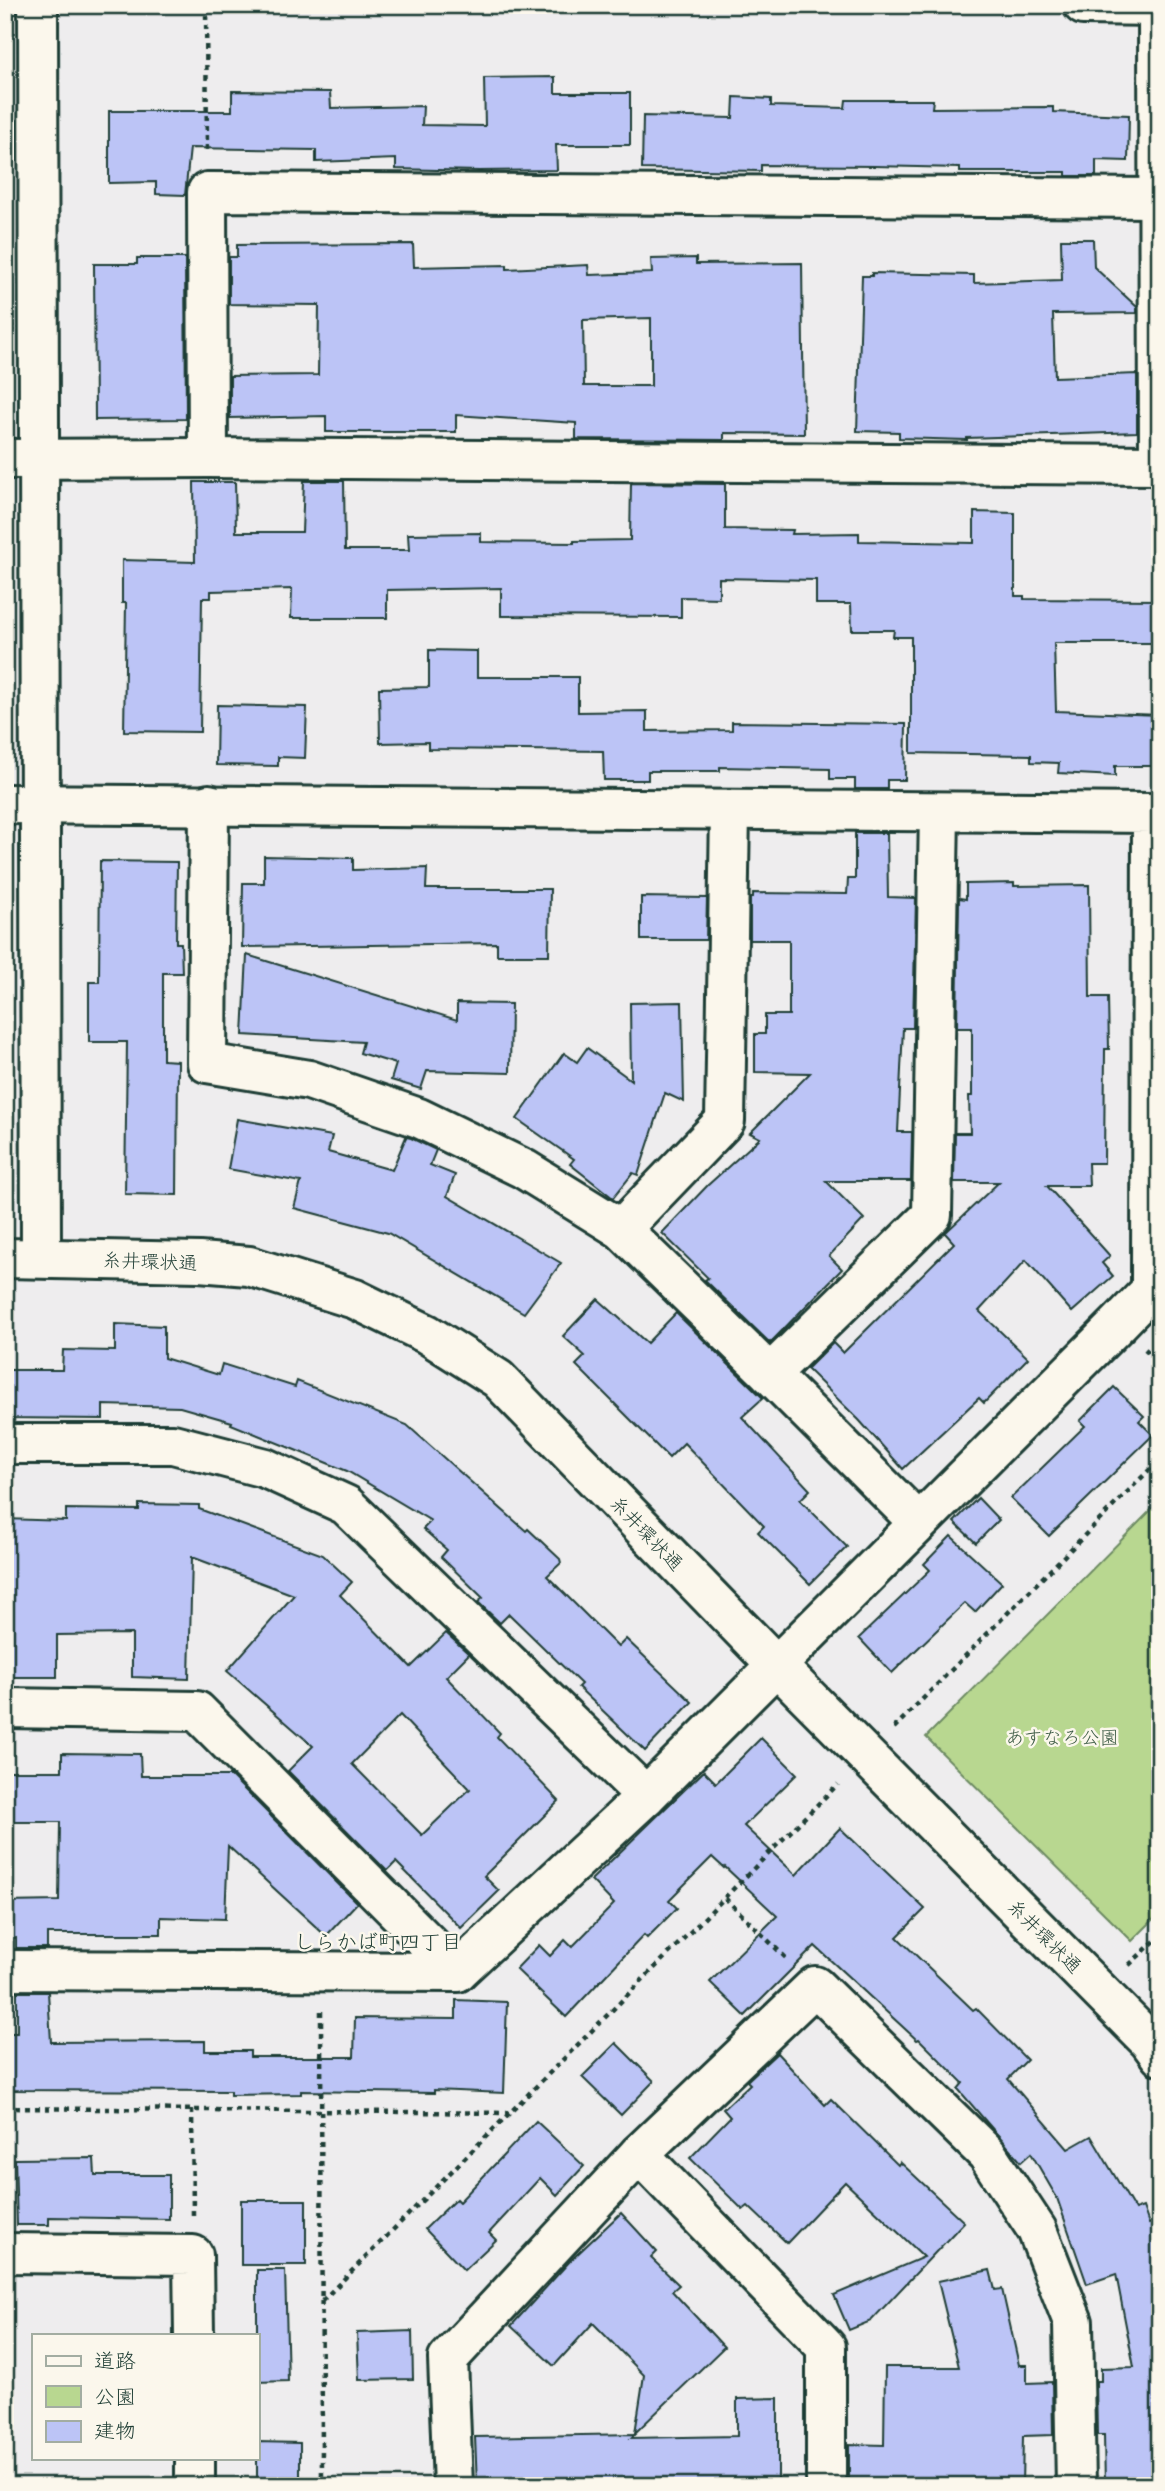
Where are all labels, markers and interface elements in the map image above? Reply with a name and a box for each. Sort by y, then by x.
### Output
street label: 糸井環状通 [102,1246,198,1280]
street label: 糸井環状通 [602,1490,689,1579]
park label: あすなろ公園 [1005,1724,1119,1754]
street label: 糸井環状通 [999,1893,1088,1982]
district label: しらかば町四丁目 [294,1927,462,1960]
legend [32,2334,259,2460]
text: 道路 [94,2346,136,2379]
text: 公園 [94,2382,136,2415]
text: 建物 [94,2416,136,2449]

